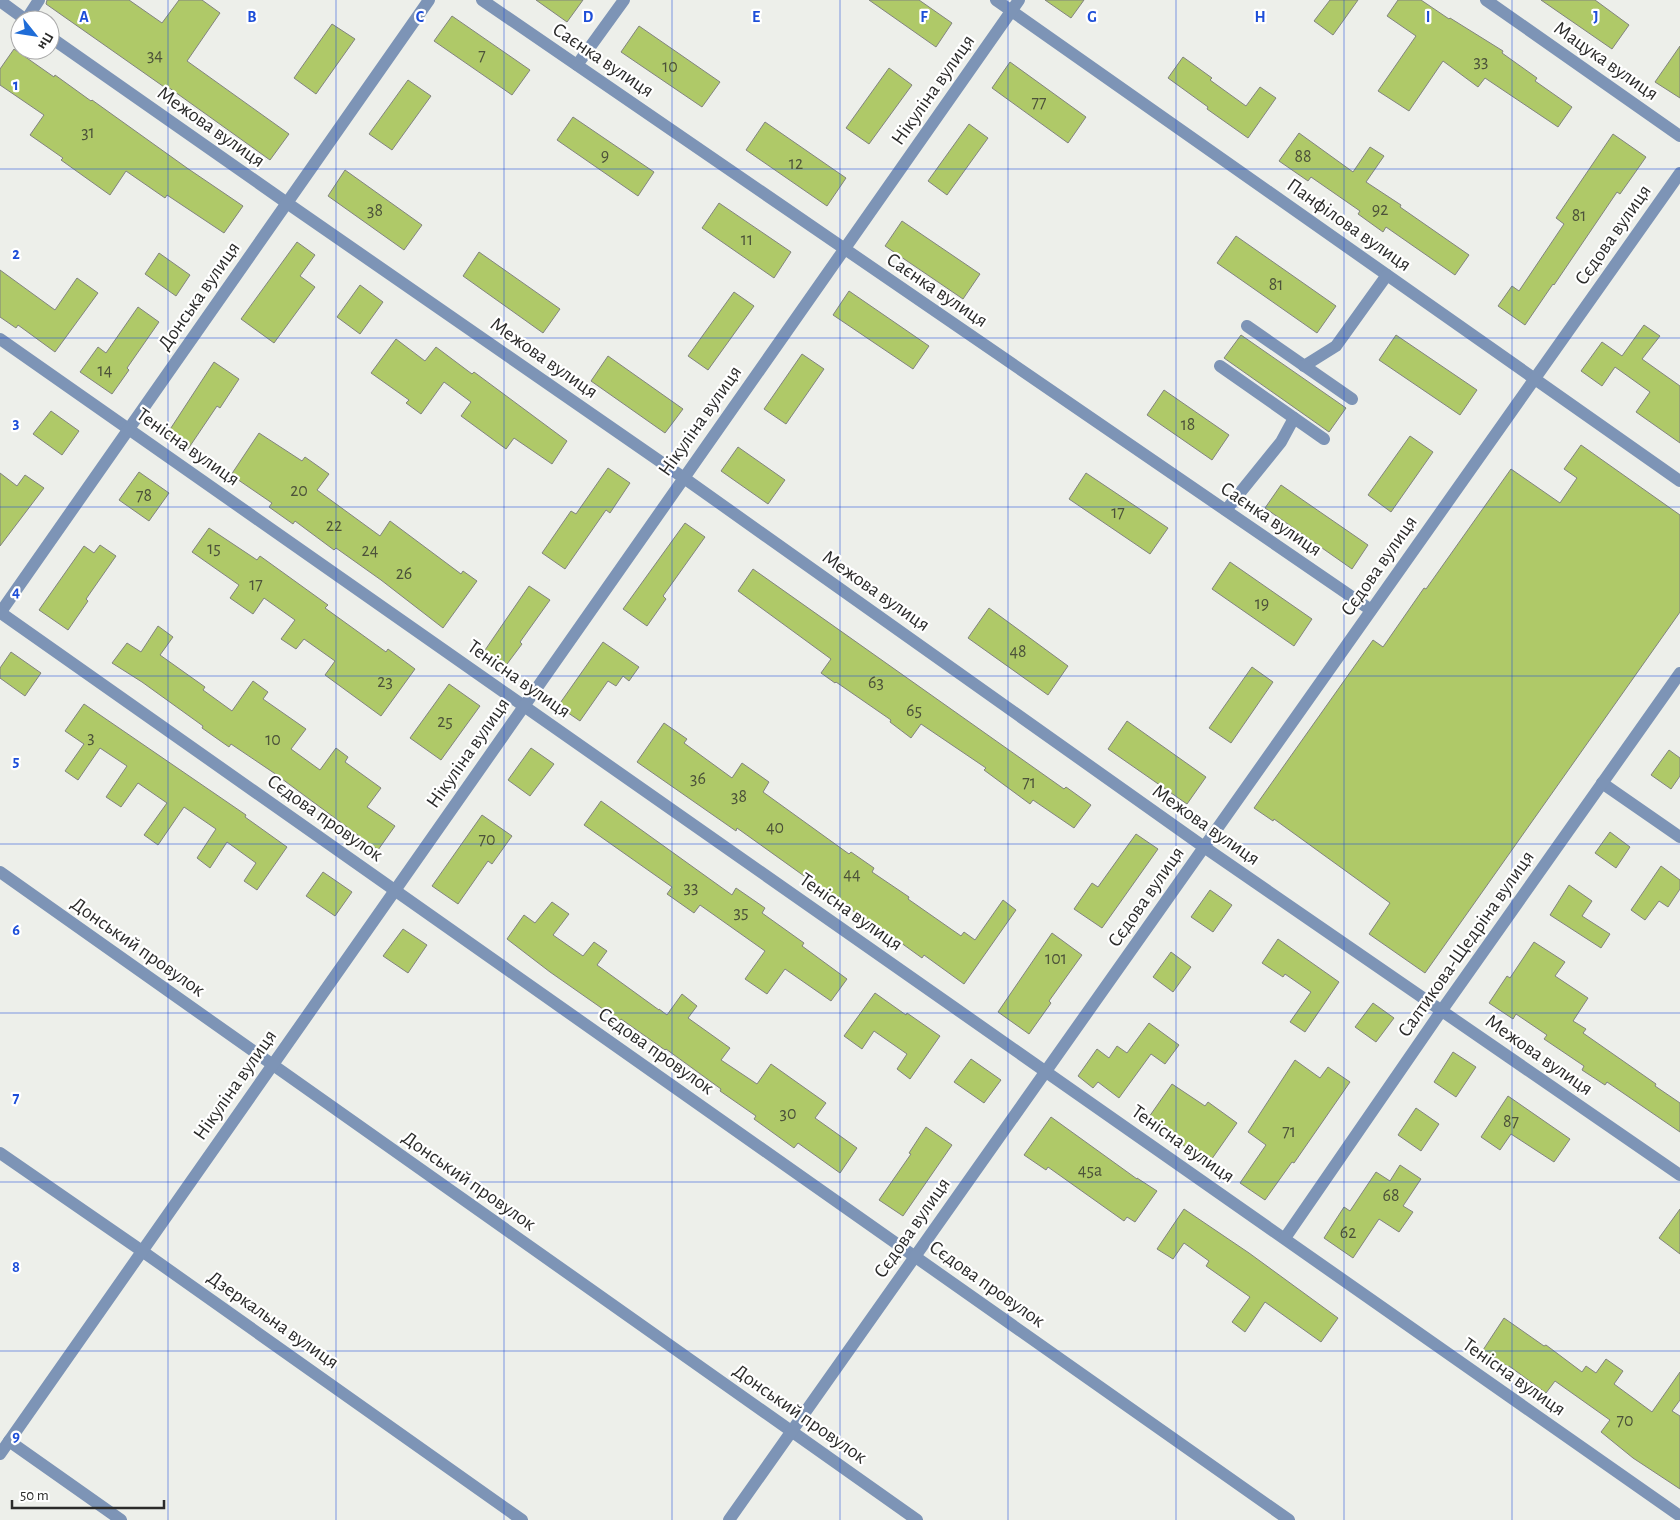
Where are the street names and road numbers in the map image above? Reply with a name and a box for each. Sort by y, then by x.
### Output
street label: Мацука вулиця [1550,18,1662,104]
street label: Саєнка вулиця [549,19,657,101]
street label: Нікуліна вулиця [888,31,978,149]
street label: Межова вулиця [154,83,268,171]
street label: Панфілова вулиця [1283,175,1415,275]
street label: Сєдова вулиця [1571,181,1655,289]
street label: Донська вулиця [154,238,244,354]
street label: Саєнка вулиця [883,249,991,331]
street label: Межова вулиця [487,314,601,402]
street label: Нікуліна вулиця [655,362,745,480]
street label: Тенісна вулиця [133,404,243,490]
street label: Саєнка вулиця [1217,478,1325,560]
street label: Сєдова вулиця [1337,512,1421,620]
street label: Межова вулиця [819,547,933,635]
street label: Тенісна вулиця [464,636,574,722]
street label: Нікуліна вулиця [423,694,513,812]
street label: Сєдова провулок [263,771,387,865]
street label: Межова вулиця [1149,781,1263,869]
street label: Сєдова вулиця [1104,843,1188,951]
street label: Салтикова-Щедріна вулиця [1394,847,1538,1041]
street label: Тенісна вулиця [796,869,906,955]
street label: Донський провулок [67,893,209,1001]
street label: Сєдова провулок [594,1004,718,1098]
street label: Межова вулиця [1482,1011,1596,1099]
street label: Нікуліна вулиця [190,1026,280,1144]
street label: Тенісна вулиця [1128,1101,1238,1187]
street label: Донський провулок [398,1127,540,1235]
street label: Сєдова вулиця [870,1174,954,1282]
street label: Сєдова провулок [925,1237,1049,1331]
street label: Дзеркальна вулиця [204,1267,342,1373]
street label: Тенісна вулиця [1459,1334,1569,1420]
street label: Донський провулок [729,1360,871,1468]

